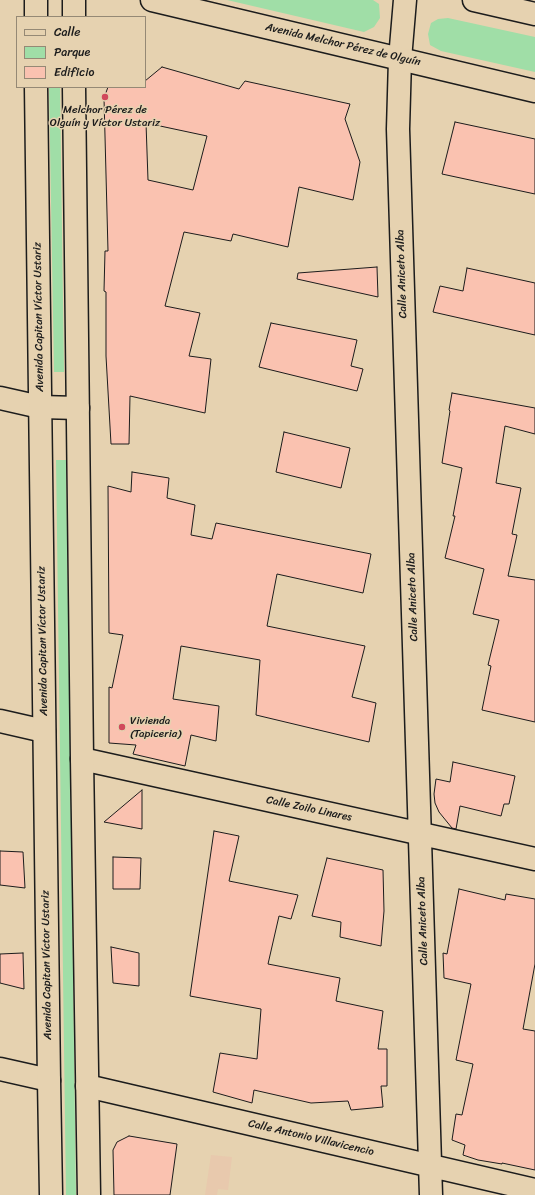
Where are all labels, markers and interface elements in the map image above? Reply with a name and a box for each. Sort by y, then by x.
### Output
legend [16,16,146,88]
text: Calle [54,21,81,43]
street label: Avenida Melchor Pérez de Olguín [264,21,422,69]
text: Parque [54,41,90,63]
text: Edificio [54,61,94,83]
marker: Melchor Pérez de Olguín y Víctor Ustariz [100,92,110,102]
place label: Melchor Pérez de Olguín y Víctor Ustariz [50,103,160,129]
street label: Calle Aniceto Alba [394,229,410,319]
street label: Avenida Capitan Víctor Ustariz [31,242,47,392]
street label: Calle Aniceto Alba [405,552,421,642]
street label: Avenida Capitan Víctor Ustariz [35,566,51,716]
place label: Vivienda (Tapiceria) [130,714,181,740]
marker: Vivienda (Tapiceria) [117,722,127,732]
street label: Calle Zoilo Linares [265,793,353,825]
street label: Calle Aniceto Alba [415,876,431,966]
street label: Avenida Capitan Víctor Ustariz [39,890,55,1040]
street label: Calle Antonio Villavicencio [247,1117,375,1159]

